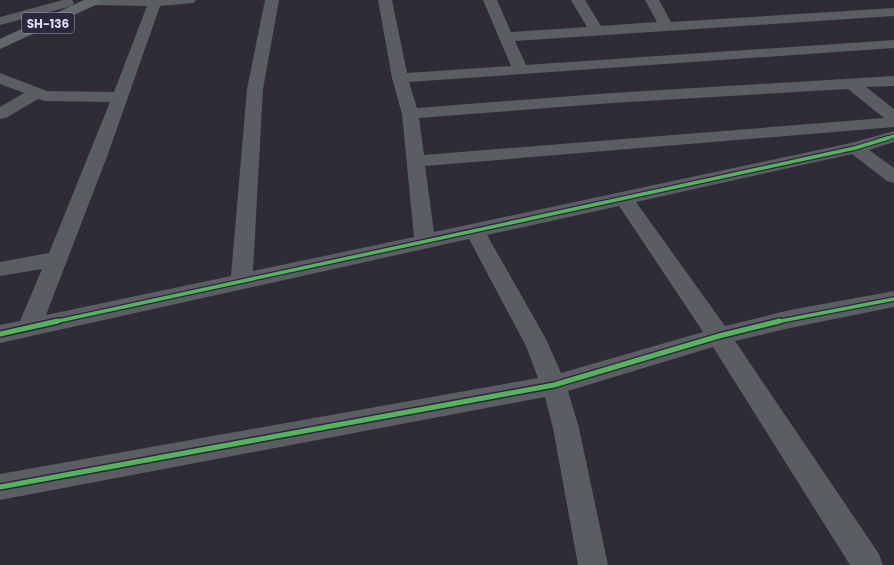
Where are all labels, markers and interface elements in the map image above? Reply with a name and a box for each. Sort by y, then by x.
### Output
road number: SH-136 [22,13,74,33]

